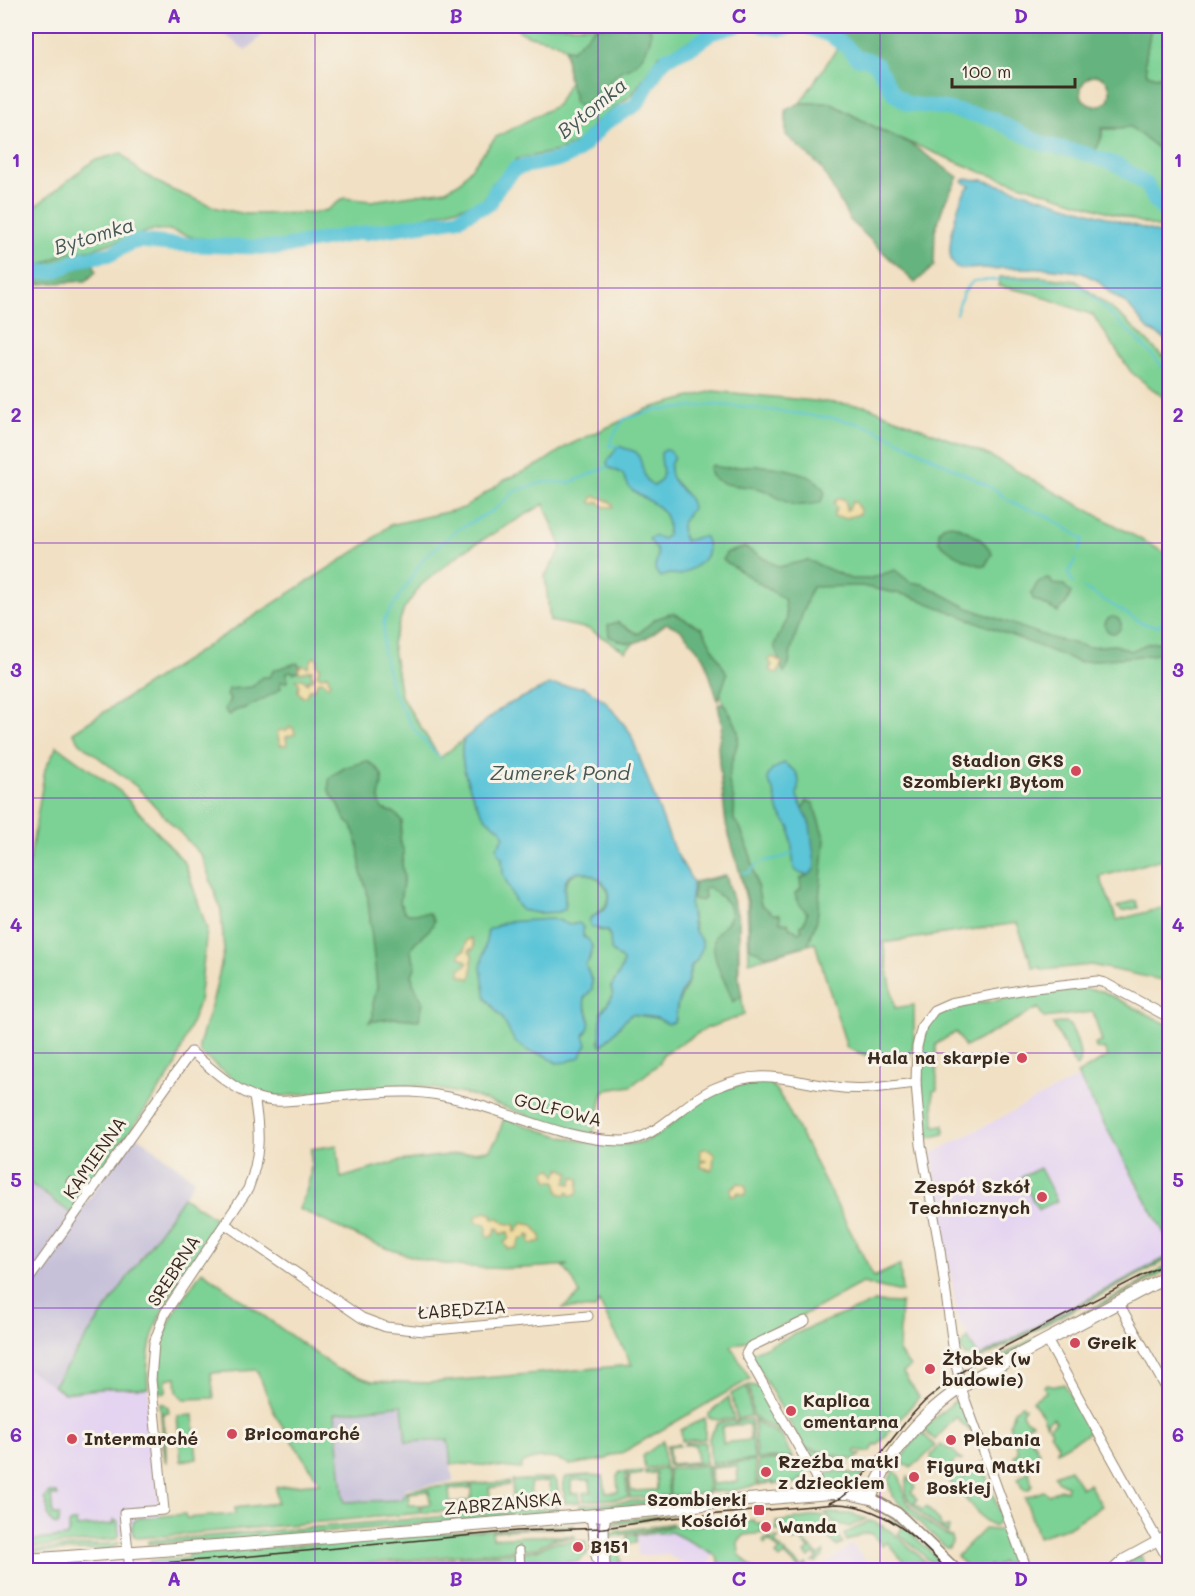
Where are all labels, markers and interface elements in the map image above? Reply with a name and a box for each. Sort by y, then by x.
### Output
text: A [167,2,181,28]
text: B [449,2,463,28]
text: C [732,2,747,28]
text: D [1014,2,1028,28]
scale bar [952,51,1075,89]
text: 100 m [961,59,1011,83]
water label: Bytomka [551,71,632,143]
text: 1 [12,146,20,172]
text: 1 [1174,146,1182,172]
water label: Bytomka [50,211,137,260]
text: 2 [10,401,22,427]
text: 2 [1172,401,1184,427]
text: 3 [10,656,22,682]
text: 3 [1172,656,1184,682]
place label: Stadion GKS Szombierki Bytom [902,748,1064,793]
water label: Zumerek Pond [490,759,631,785]
marker: Stadion GKS Szombierki Bytom [1069,764,1083,778]
text: 4 [10,911,23,937]
text: 4 [1172,911,1185,937]
place label: Hala na skarpie [867,1045,1010,1069]
marker: Hala na skarpie [1015,1051,1029,1065]
street label: GOLFOWA [512,1087,605,1132]
street label: KAMIENNA [57,1112,131,1203]
text: 5 [10,1166,22,1192]
text: 5 [1172,1166,1184,1192]
place label: Zespół Szkół Technicznych [909,1174,1031,1219]
marker: Zespół Szkół Technicznych [1035,1190,1049,1204]
street label: SREBRNA [141,1230,205,1311]
street label: ŁABĘDZIA [417,1294,507,1324]
place label: Greik [1087,1330,1137,1354]
marker: Greik [1068,1336,1082,1350]
place label: Żłobek (w budowie) [942,1346,1031,1391]
marker: Żłobek (w budowie) [923,1362,937,1376]
place label: Kaplica cmentarna [803,1388,899,1433]
marker: Kaplica cmentarna [784,1404,798,1418]
text: 6 [10,1421,22,1447]
place label: Bricomarché [244,1421,360,1445]
text: 6 [1172,1421,1184,1447]
place label: Intermarché [84,1426,199,1450]
marker: Bricomarché [225,1427,239,1441]
place label: Plebania [963,1427,1041,1451]
marker: Intermarché [65,1432,79,1446]
marker: Plebania [944,1433,958,1447]
place label: Rzeźba matki z dzieckiem [778,1449,900,1494]
place label: Figura Matki Boskiej [926,1454,1041,1499]
marker: Rzeźba matki z dzieckiem [759,1465,773,1479]
marker: Figura Matki Boskiej [907,1470,921,1484]
street label: ZABRZAŃSKA [443,1486,563,1520]
place label: Szombierki Kościół [647,1487,748,1532]
marker: Szombierki Kościół [752,1503,766,1517]
place label: Wanda [778,1514,837,1538]
marker: Wanda [759,1520,773,1534]
place label: B151 [590,1534,629,1558]
marker: B151 [571,1540,585,1554]
text: A [167,1565,181,1591]
text: B [449,1565,463,1591]
text: C [732,1565,747,1591]
text: D [1014,1565,1028,1591]

